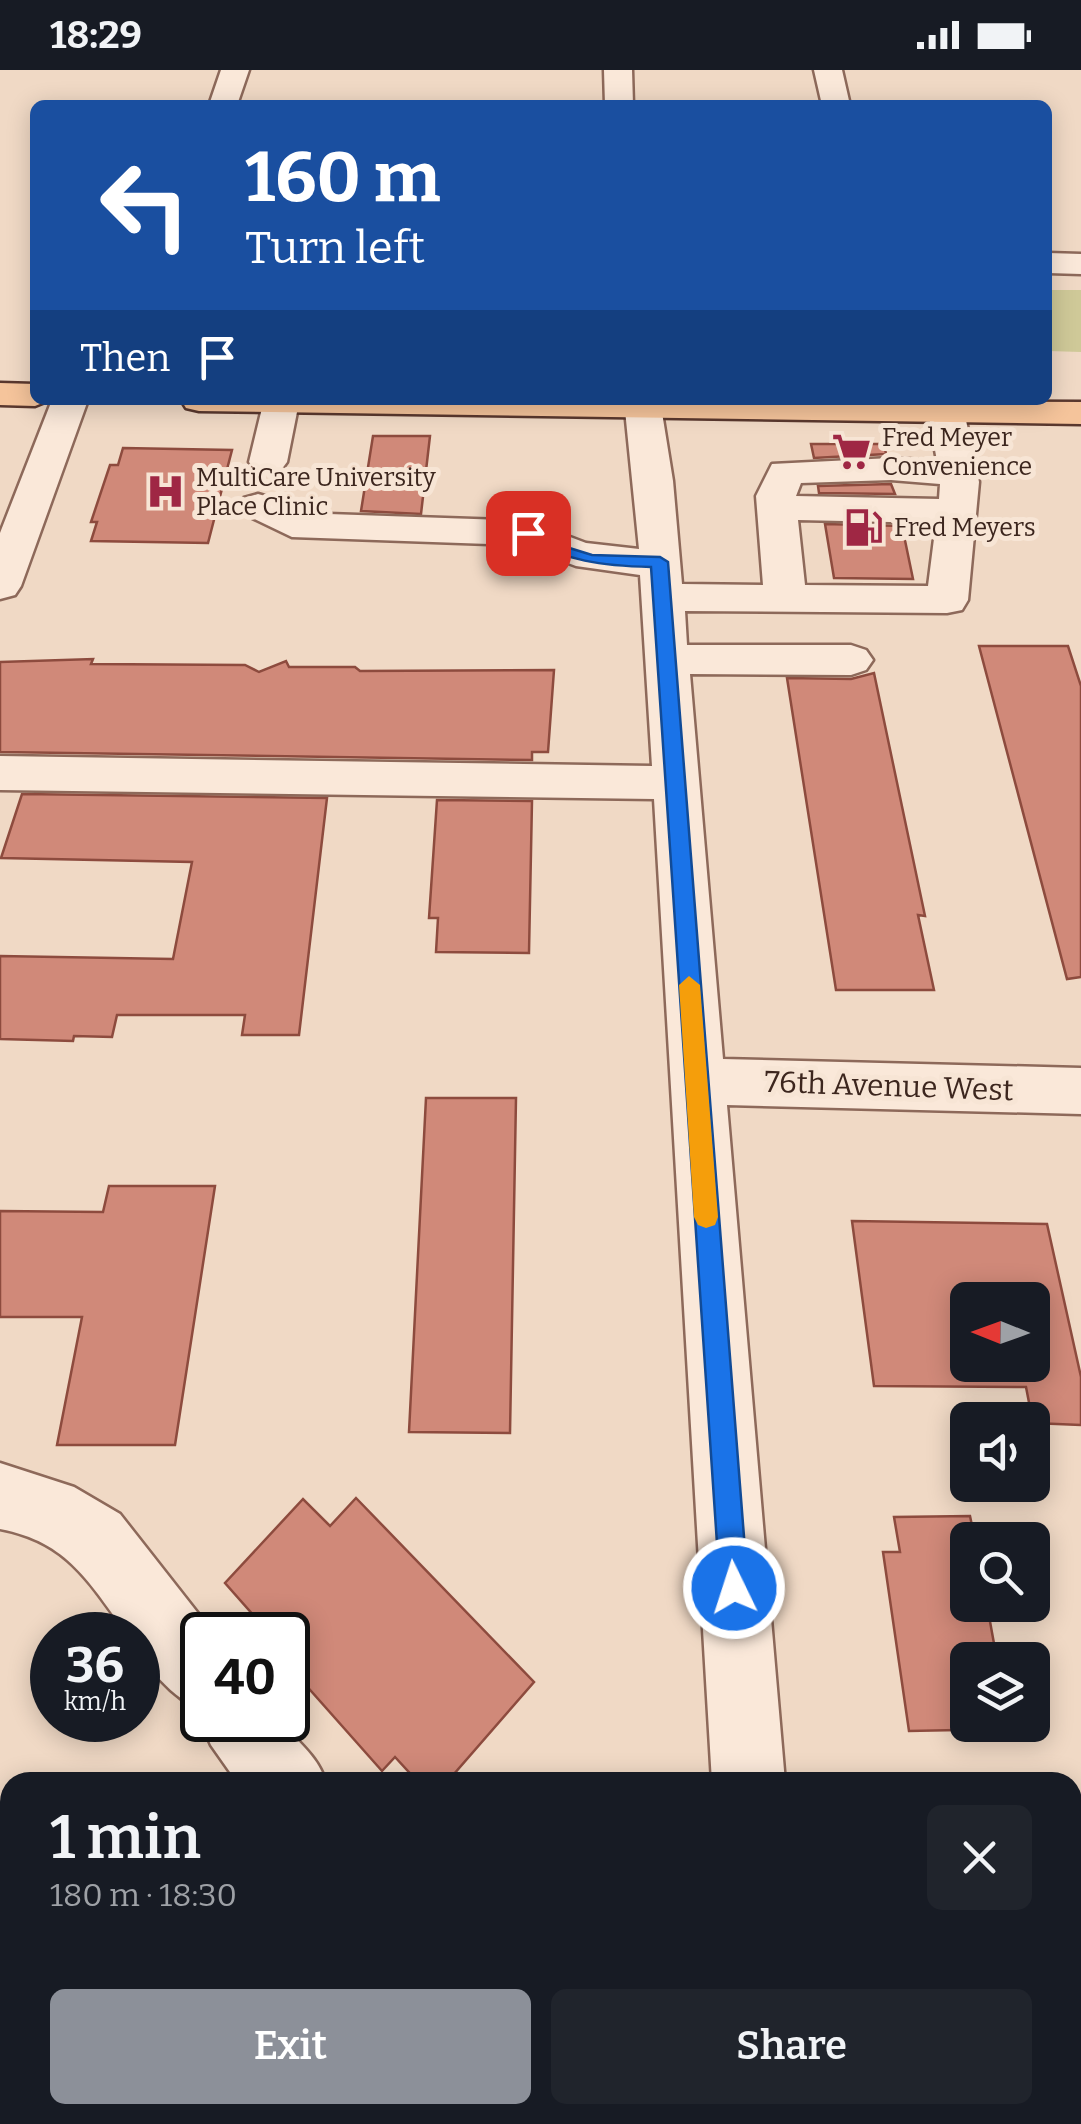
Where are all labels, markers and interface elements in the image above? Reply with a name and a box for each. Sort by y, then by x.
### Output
text: 18:29 [50,12,142,58]
text: 160 m [245,136,440,220]
icon: left [80,140,210,270]
text: Turn left [245,221,425,275]
icon: arrive [190,330,245,385]
text: Then [80,335,170,381]
place label: Fred Meyer Convenience [882,423,1032,482]
supermarket icon: Fred Meyer Convenience [831,431,873,473]
place label: MultiCare University Place Clinic [196,463,436,522]
hospital icon: MultiCare University Place Clinic [145,471,187,513]
pin [486,491,571,576]
icon: arrive [501,506,556,561]
fuel station icon: Fred Meyers [843,507,885,549]
place label: Fred Meyers [894,513,1036,543]
street label: 76th Avenue West [764,1064,1014,1108]
north arrow [950,1282,1050,1382]
map controls [950,1282,1050,1742]
button: sound [950,1402,1050,1502]
button: search [950,1522,1050,1622]
position arrow [682,1536,786,1640]
speed limit sign: 40 [180,1612,310,1742]
text: 36 [66,1635,124,1695]
button: layers [950,1642,1050,1742]
text: km/h [64,1687,126,1717]
text: 1 min [50,1802,201,1874]
button: close [927,1805,1032,1910]
text: 180 m · 18:30 [50,1876,237,1914]
button: Exit [50,1989,531,2104]
button: Share [551,1989,1032,2104]

